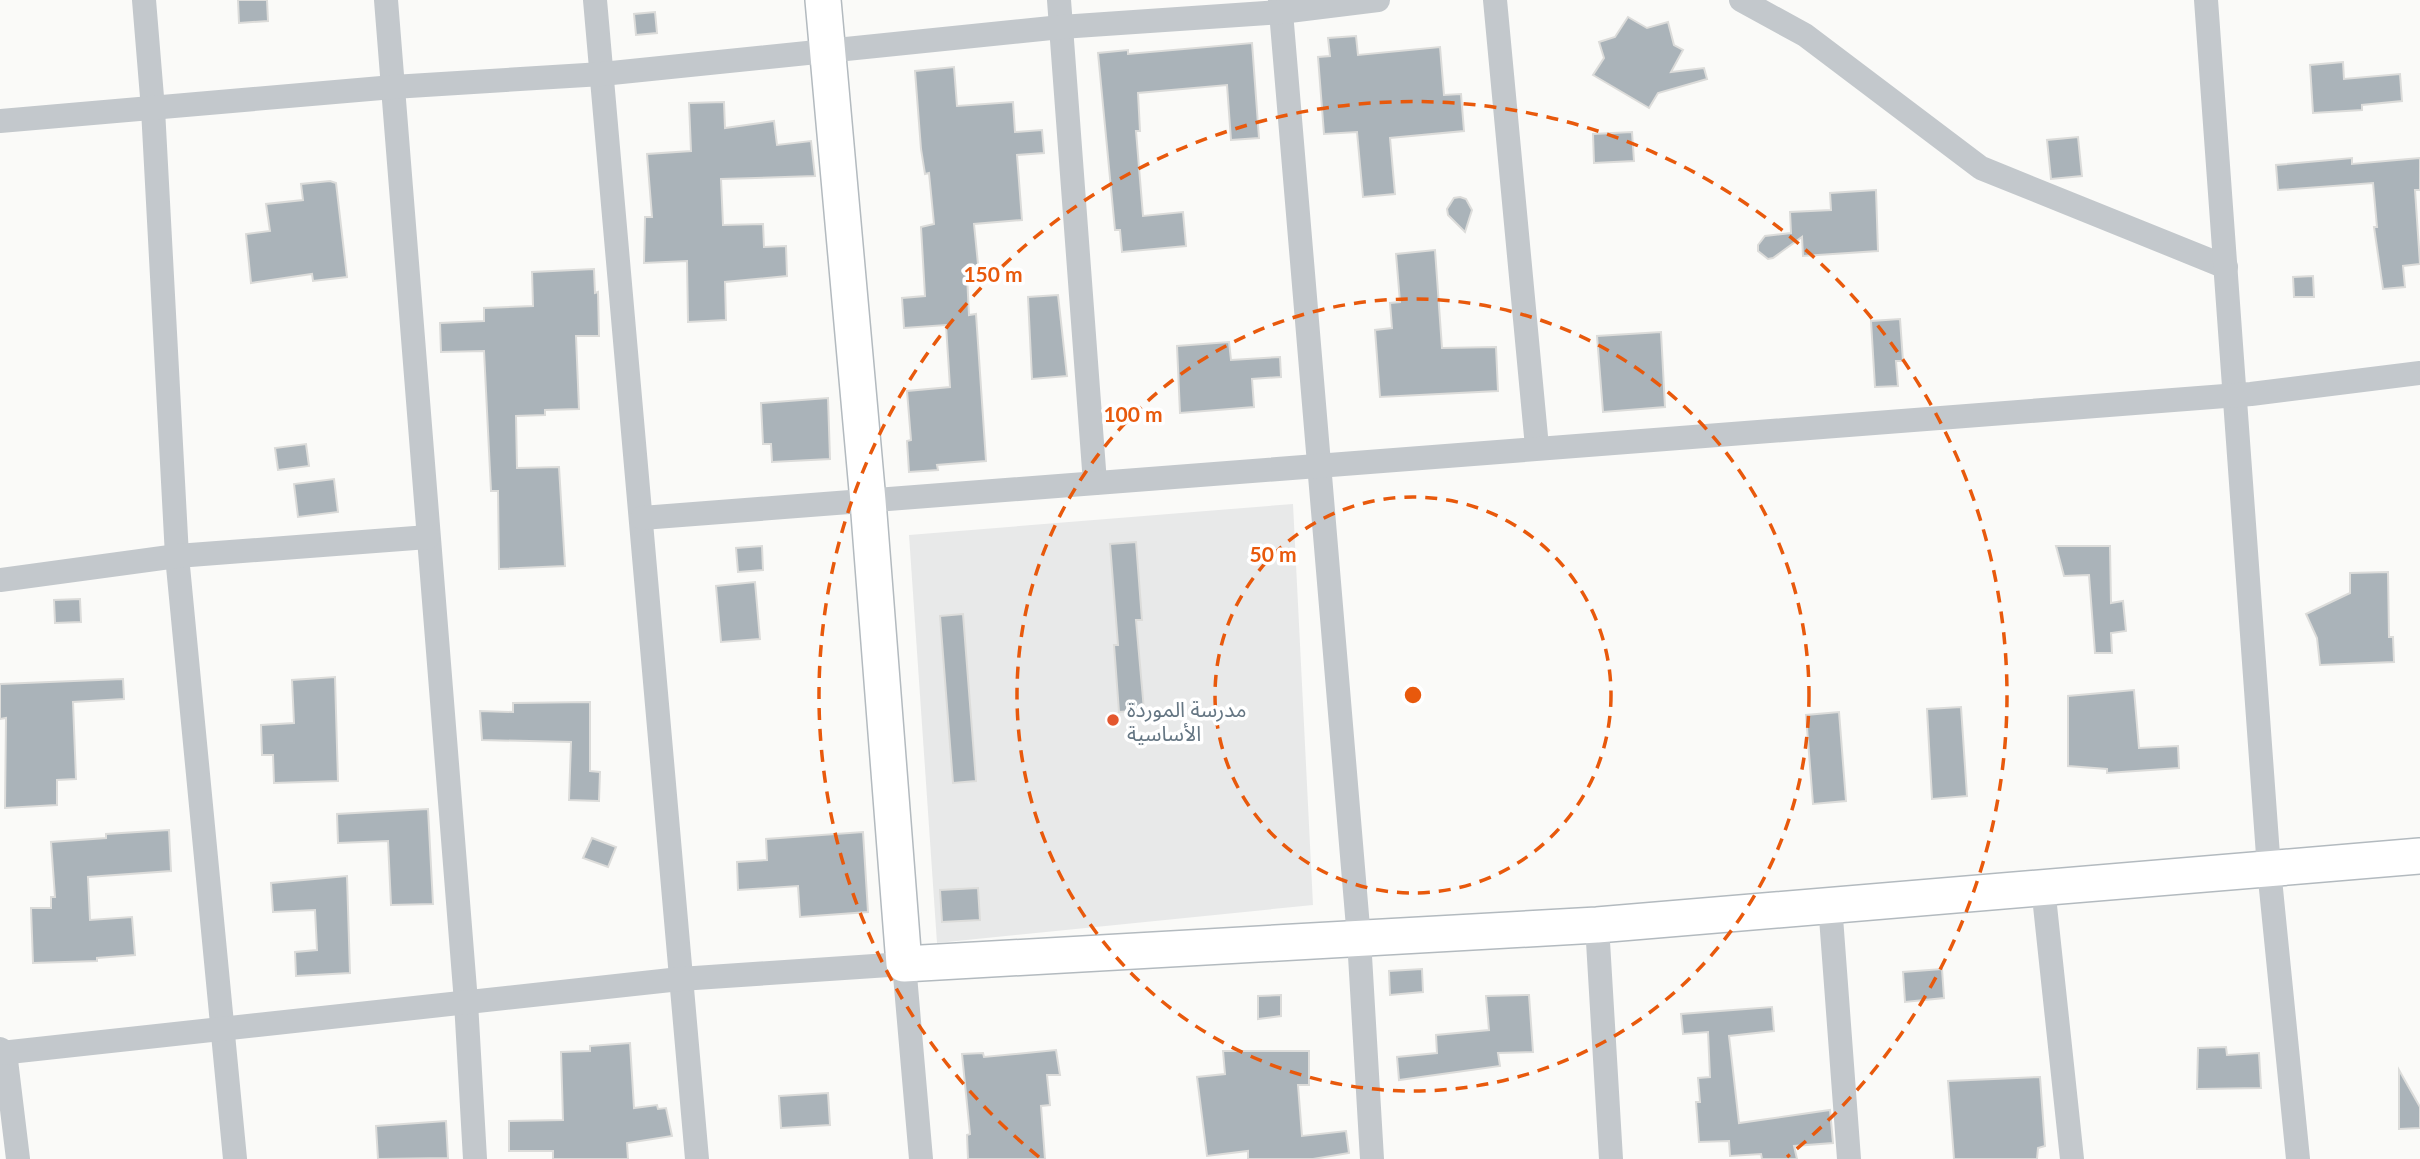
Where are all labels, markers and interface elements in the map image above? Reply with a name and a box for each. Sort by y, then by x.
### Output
text: 150 m [963,261,1023,286]
text: 100 m [1103,401,1163,426]
text: 50 m [1249,541,1297,566]
centre of rings [1401,683,1425,707]
place label: مدرسة الموردة الأساسية [1127,696,1246,745]
marker: مدرسة الموردة الأساسية [1105,712,1121,728]

